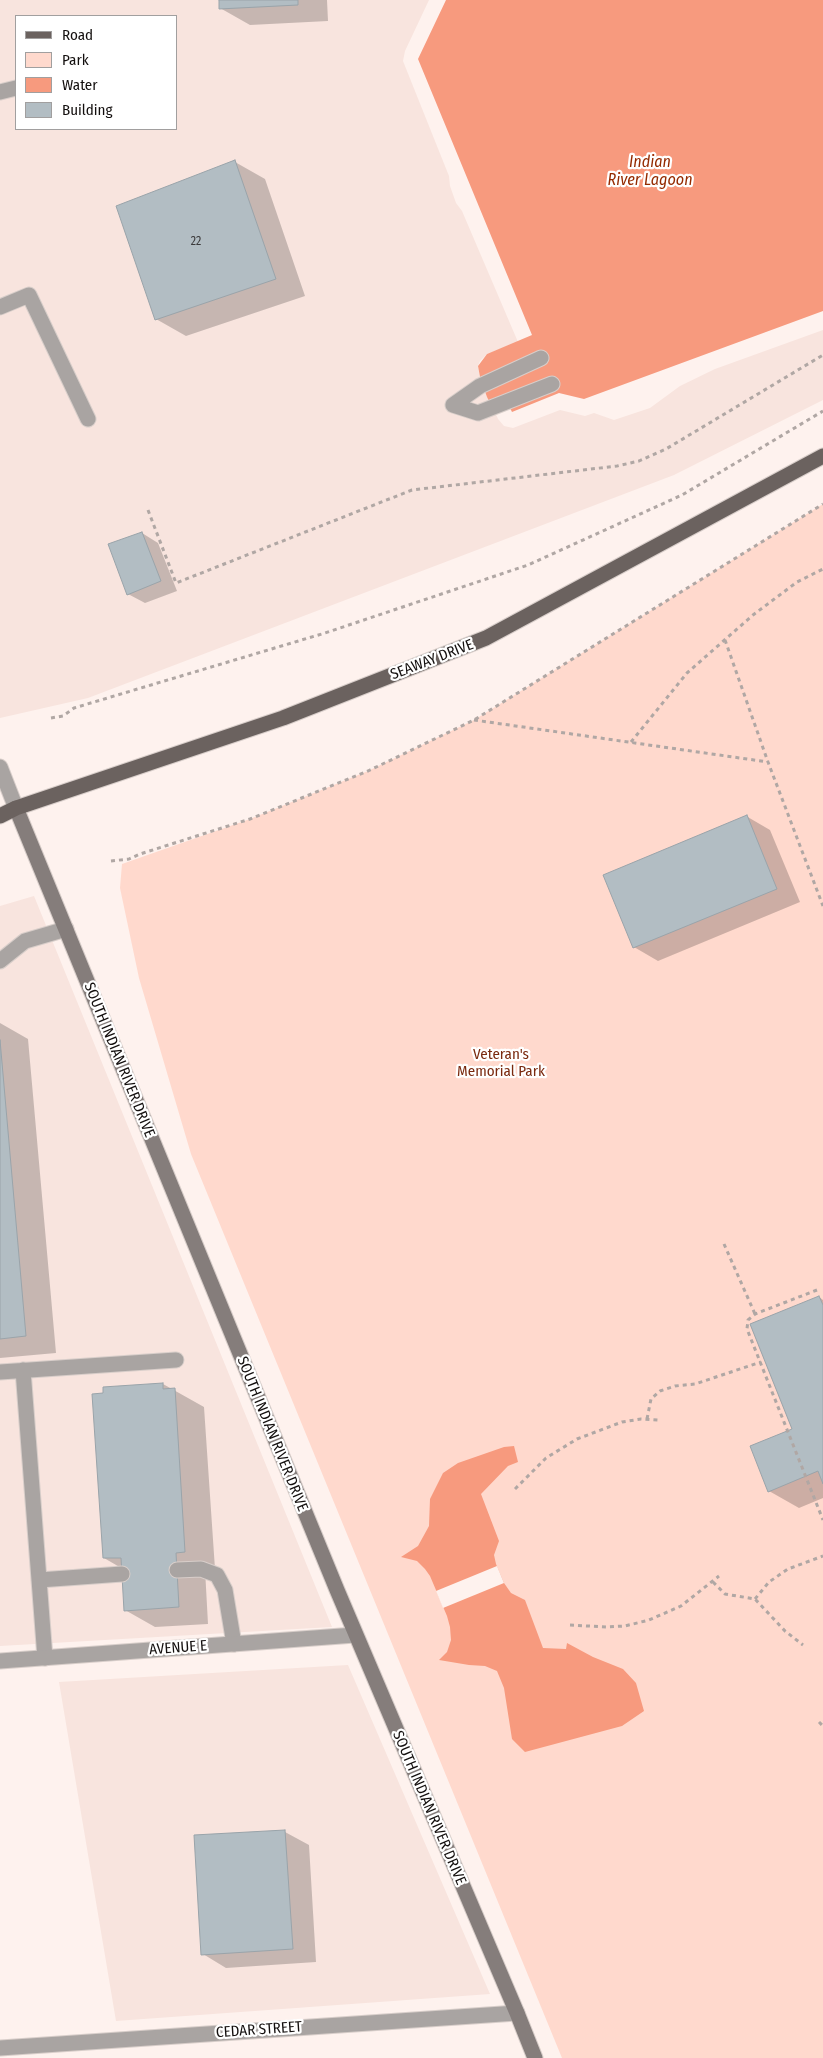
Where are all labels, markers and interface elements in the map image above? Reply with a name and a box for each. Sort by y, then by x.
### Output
legend [15,15,178,130]
text: Road [62,26,93,44]
text: Park [62,51,89,69]
text: Water [62,76,97,94]
text: Building [62,101,113,119]
water label: Indian River Lagoon [607,153,693,191]
house number: 22 [191,235,201,249]
street label: SEAWAY DRIVE [388,636,476,684]
street label: SOUTH INDIAN RIVER DRIVE [80,980,158,1140]
park label: Veteran's Memorial Park [457,1046,545,1081]
street label: SOUTH INDIAN RIVER DRIVE [233,1354,311,1514]
street label: AVENUE E [149,1637,207,1659]
street label: SOUTH INDIAN RIVER DRIVE [388,1728,470,1888]
street label: CEDAR STREET [215,2018,303,2042]

